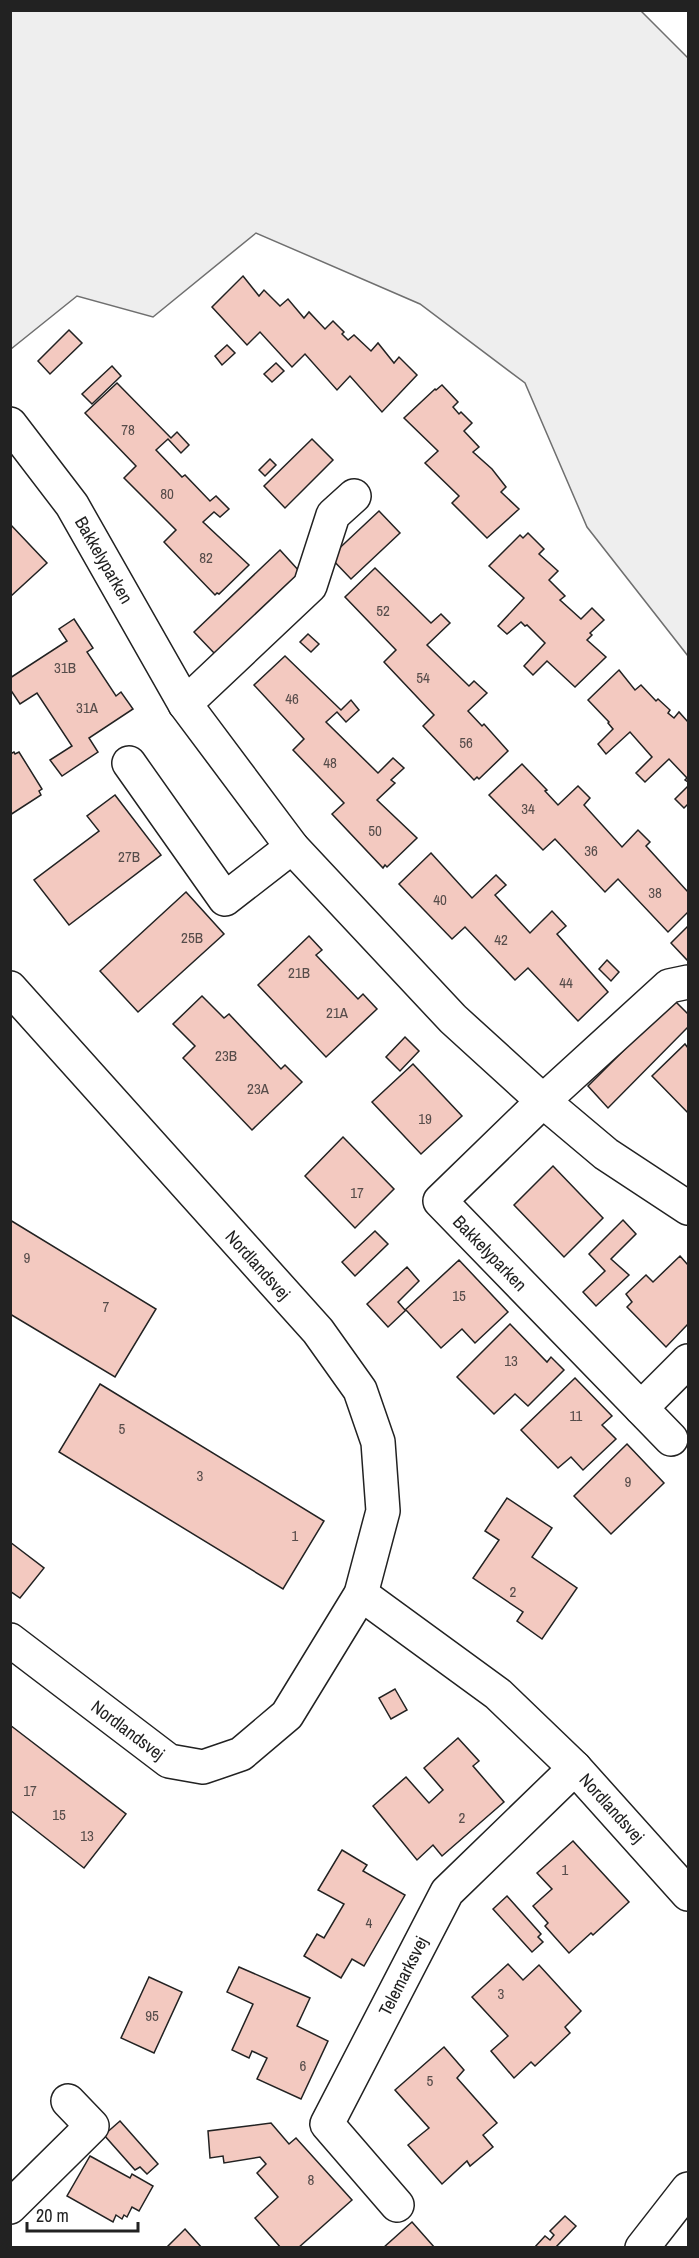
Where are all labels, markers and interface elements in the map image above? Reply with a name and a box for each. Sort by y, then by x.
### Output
house number: 78 [121,419,135,440]
house number: 80 [160,483,174,504]
street label: Bakkelyparken [69,512,139,608]
house number: 82 [199,547,213,568]
house number: 52 [376,600,390,621]
house number: 31B [54,657,76,678]
house number: 54 [416,667,430,688]
house number: 46 [285,688,299,709]
house number: 31A [76,697,99,718]
house number: 56 [459,732,473,753]
house number: 48 [323,752,337,773]
house number: 34 [521,798,535,819]
house number: 50 [368,820,382,841]
house number: 36 [584,840,598,861]
house number: 27B [118,846,140,867]
house number: 38 [648,882,662,903]
house number: 40 [433,889,447,910]
house number: 25B [181,927,203,948]
house number: 42 [494,929,508,950]
house number: 21B [288,962,310,983]
house number: 44 [559,972,573,993]
house number: 21A [326,1002,349,1023]
house number: 23B [215,1045,237,1066]
house number: 23A [247,1078,270,1099]
house number: 19 [418,1108,432,1129]
house number: 17 [350,1182,364,1203]
street label: Bakkelyparken [447,1209,533,1297]
street label: Nordlandsvej [220,1225,296,1305]
house number: 9 [24,1247,31,1268]
house number: 15 [452,1285,466,1306]
house number: 7 [103,1296,110,1317]
house number: 13 [504,1350,518,1371]
house number: 11 [570,1405,583,1426]
house number: 5 [119,1418,126,1439]
house number: 3 [197,1465,204,1486]
house number: 9 [625,1471,632,1492]
house number: 1 [292,1525,299,1546]
house number: 2 [510,1581,517,1602]
street label: Nordlandsvej [86,1694,170,1766]
street label: Nordlandsvej [574,1768,650,1848]
house number: 17 [23,1780,37,1801]
house number: 15 [52,1804,66,1825]
house number: 2 [459,1807,466,1828]
house number: 13 [80,1825,94,1846]
house number: 1 [562,1859,569,1880]
house number: 4 [366,1912,373,1933]
street label: Telemarksvej [372,1932,434,2020]
house number: 3 [498,1983,505,2004]
house number: 95 [145,2005,159,2026]
house number: 6 [300,2055,307,2076]
house number: 5 [427,2070,434,2091]
house number: 8 [308,2169,315,2190]
scale bar [27,2195,138,2233]
text: 20 m [36,2203,69,2228]

